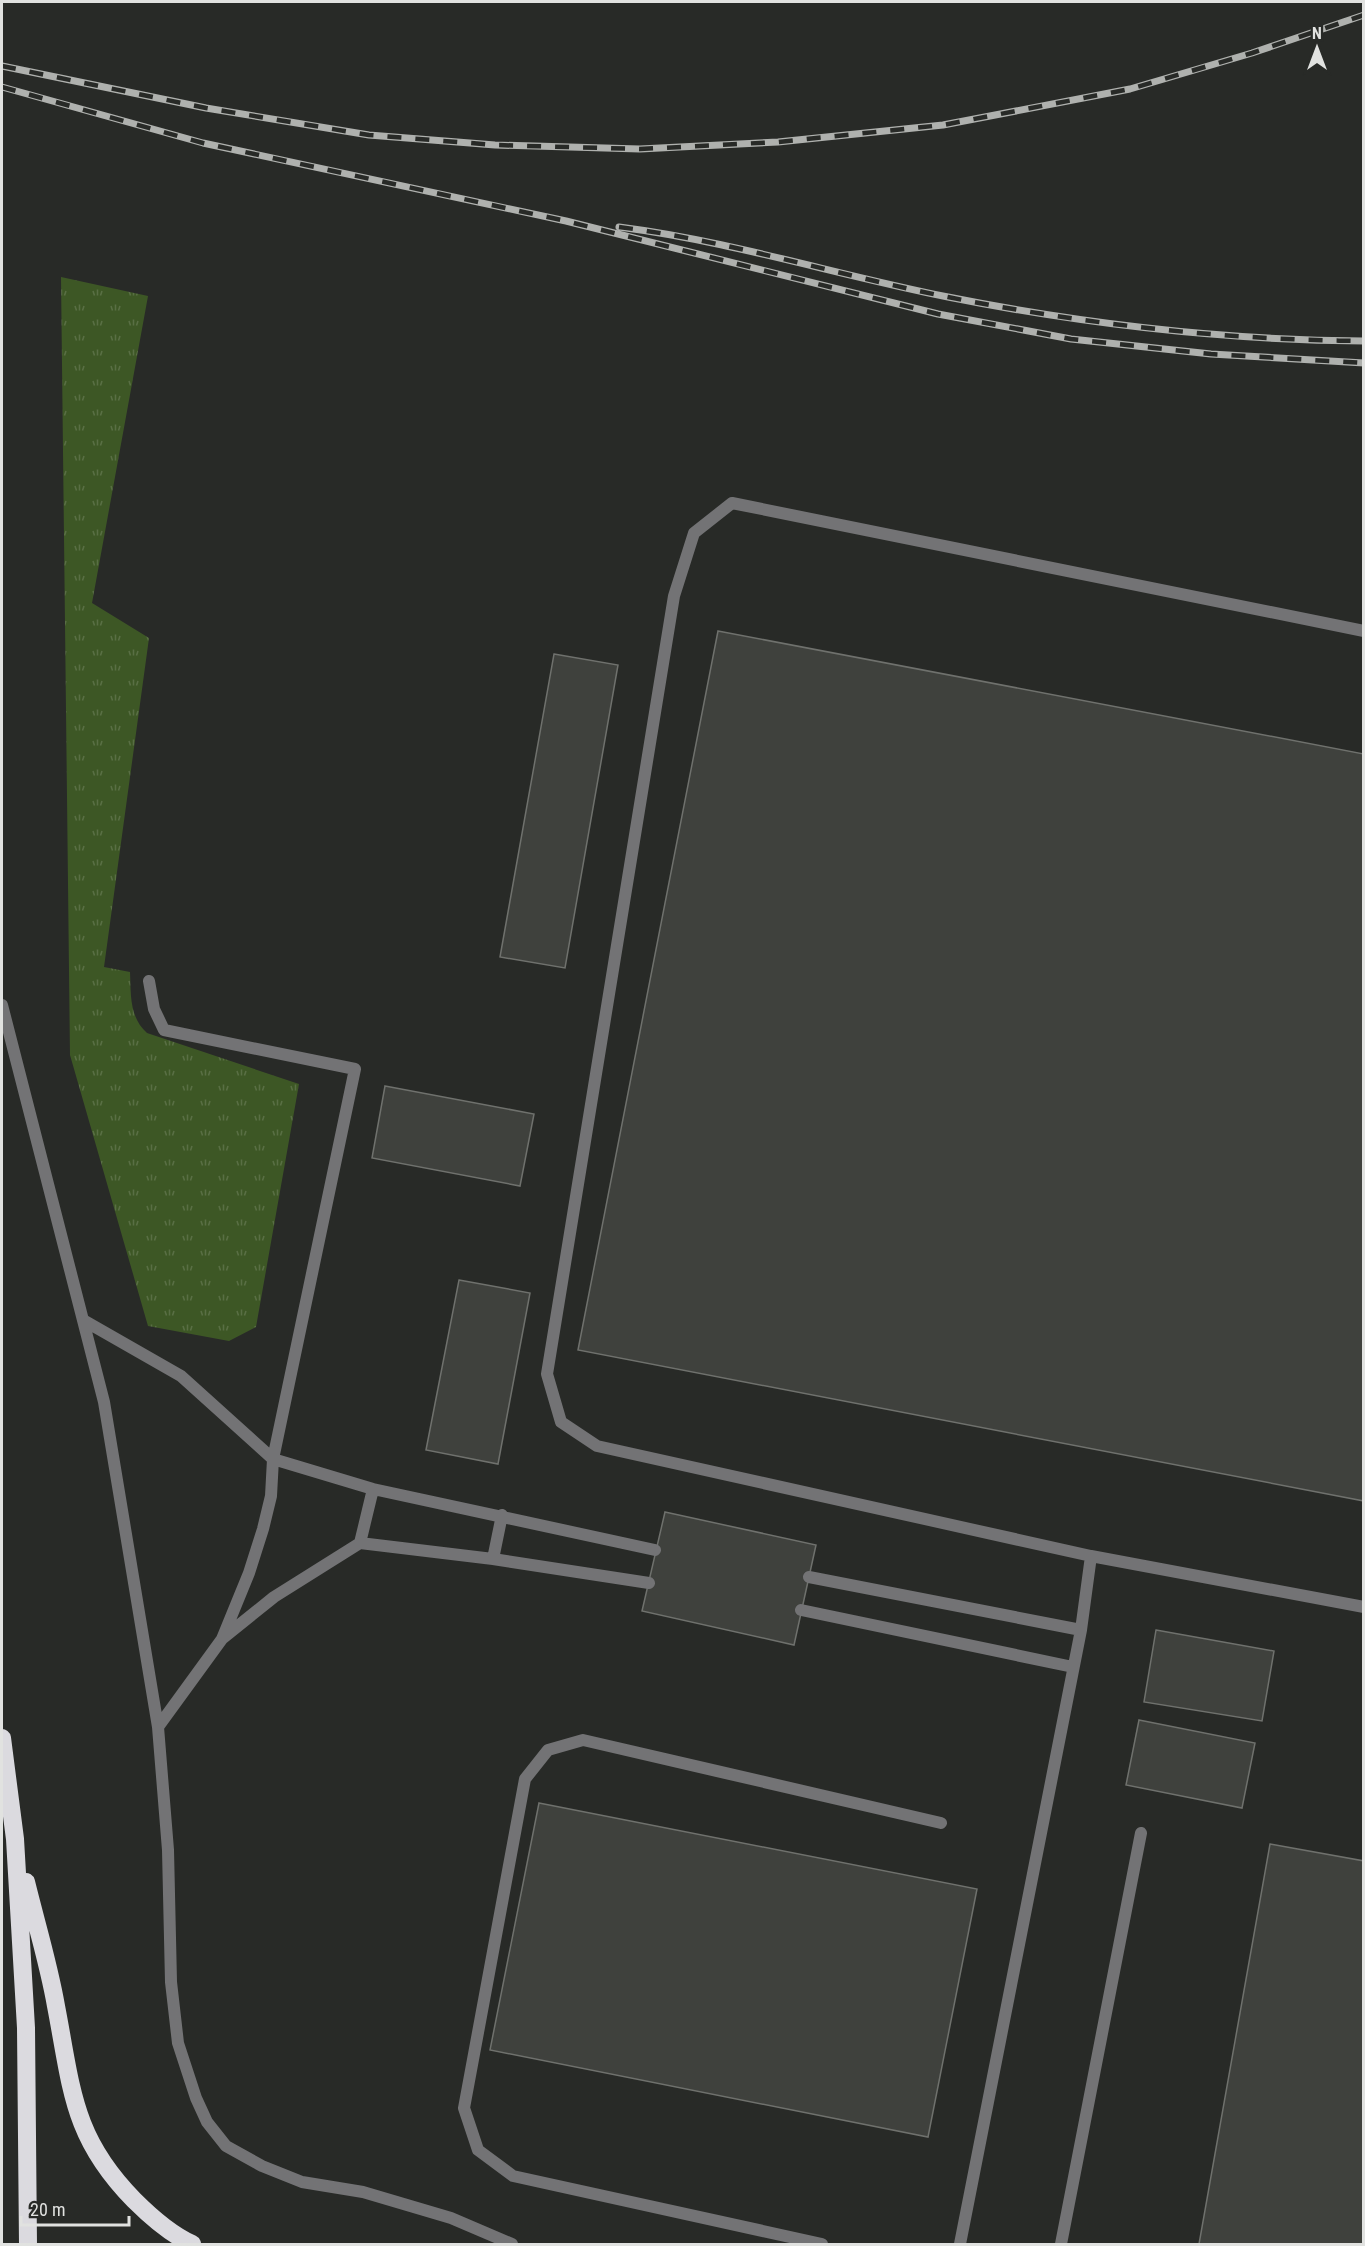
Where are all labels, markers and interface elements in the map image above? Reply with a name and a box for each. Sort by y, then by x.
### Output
north arrow [1287,18,1347,78]
text: N [1312,24,1322,43]
scale bar [21,2189,129,2227]
text: 20 m [30,2199,65,2220]

